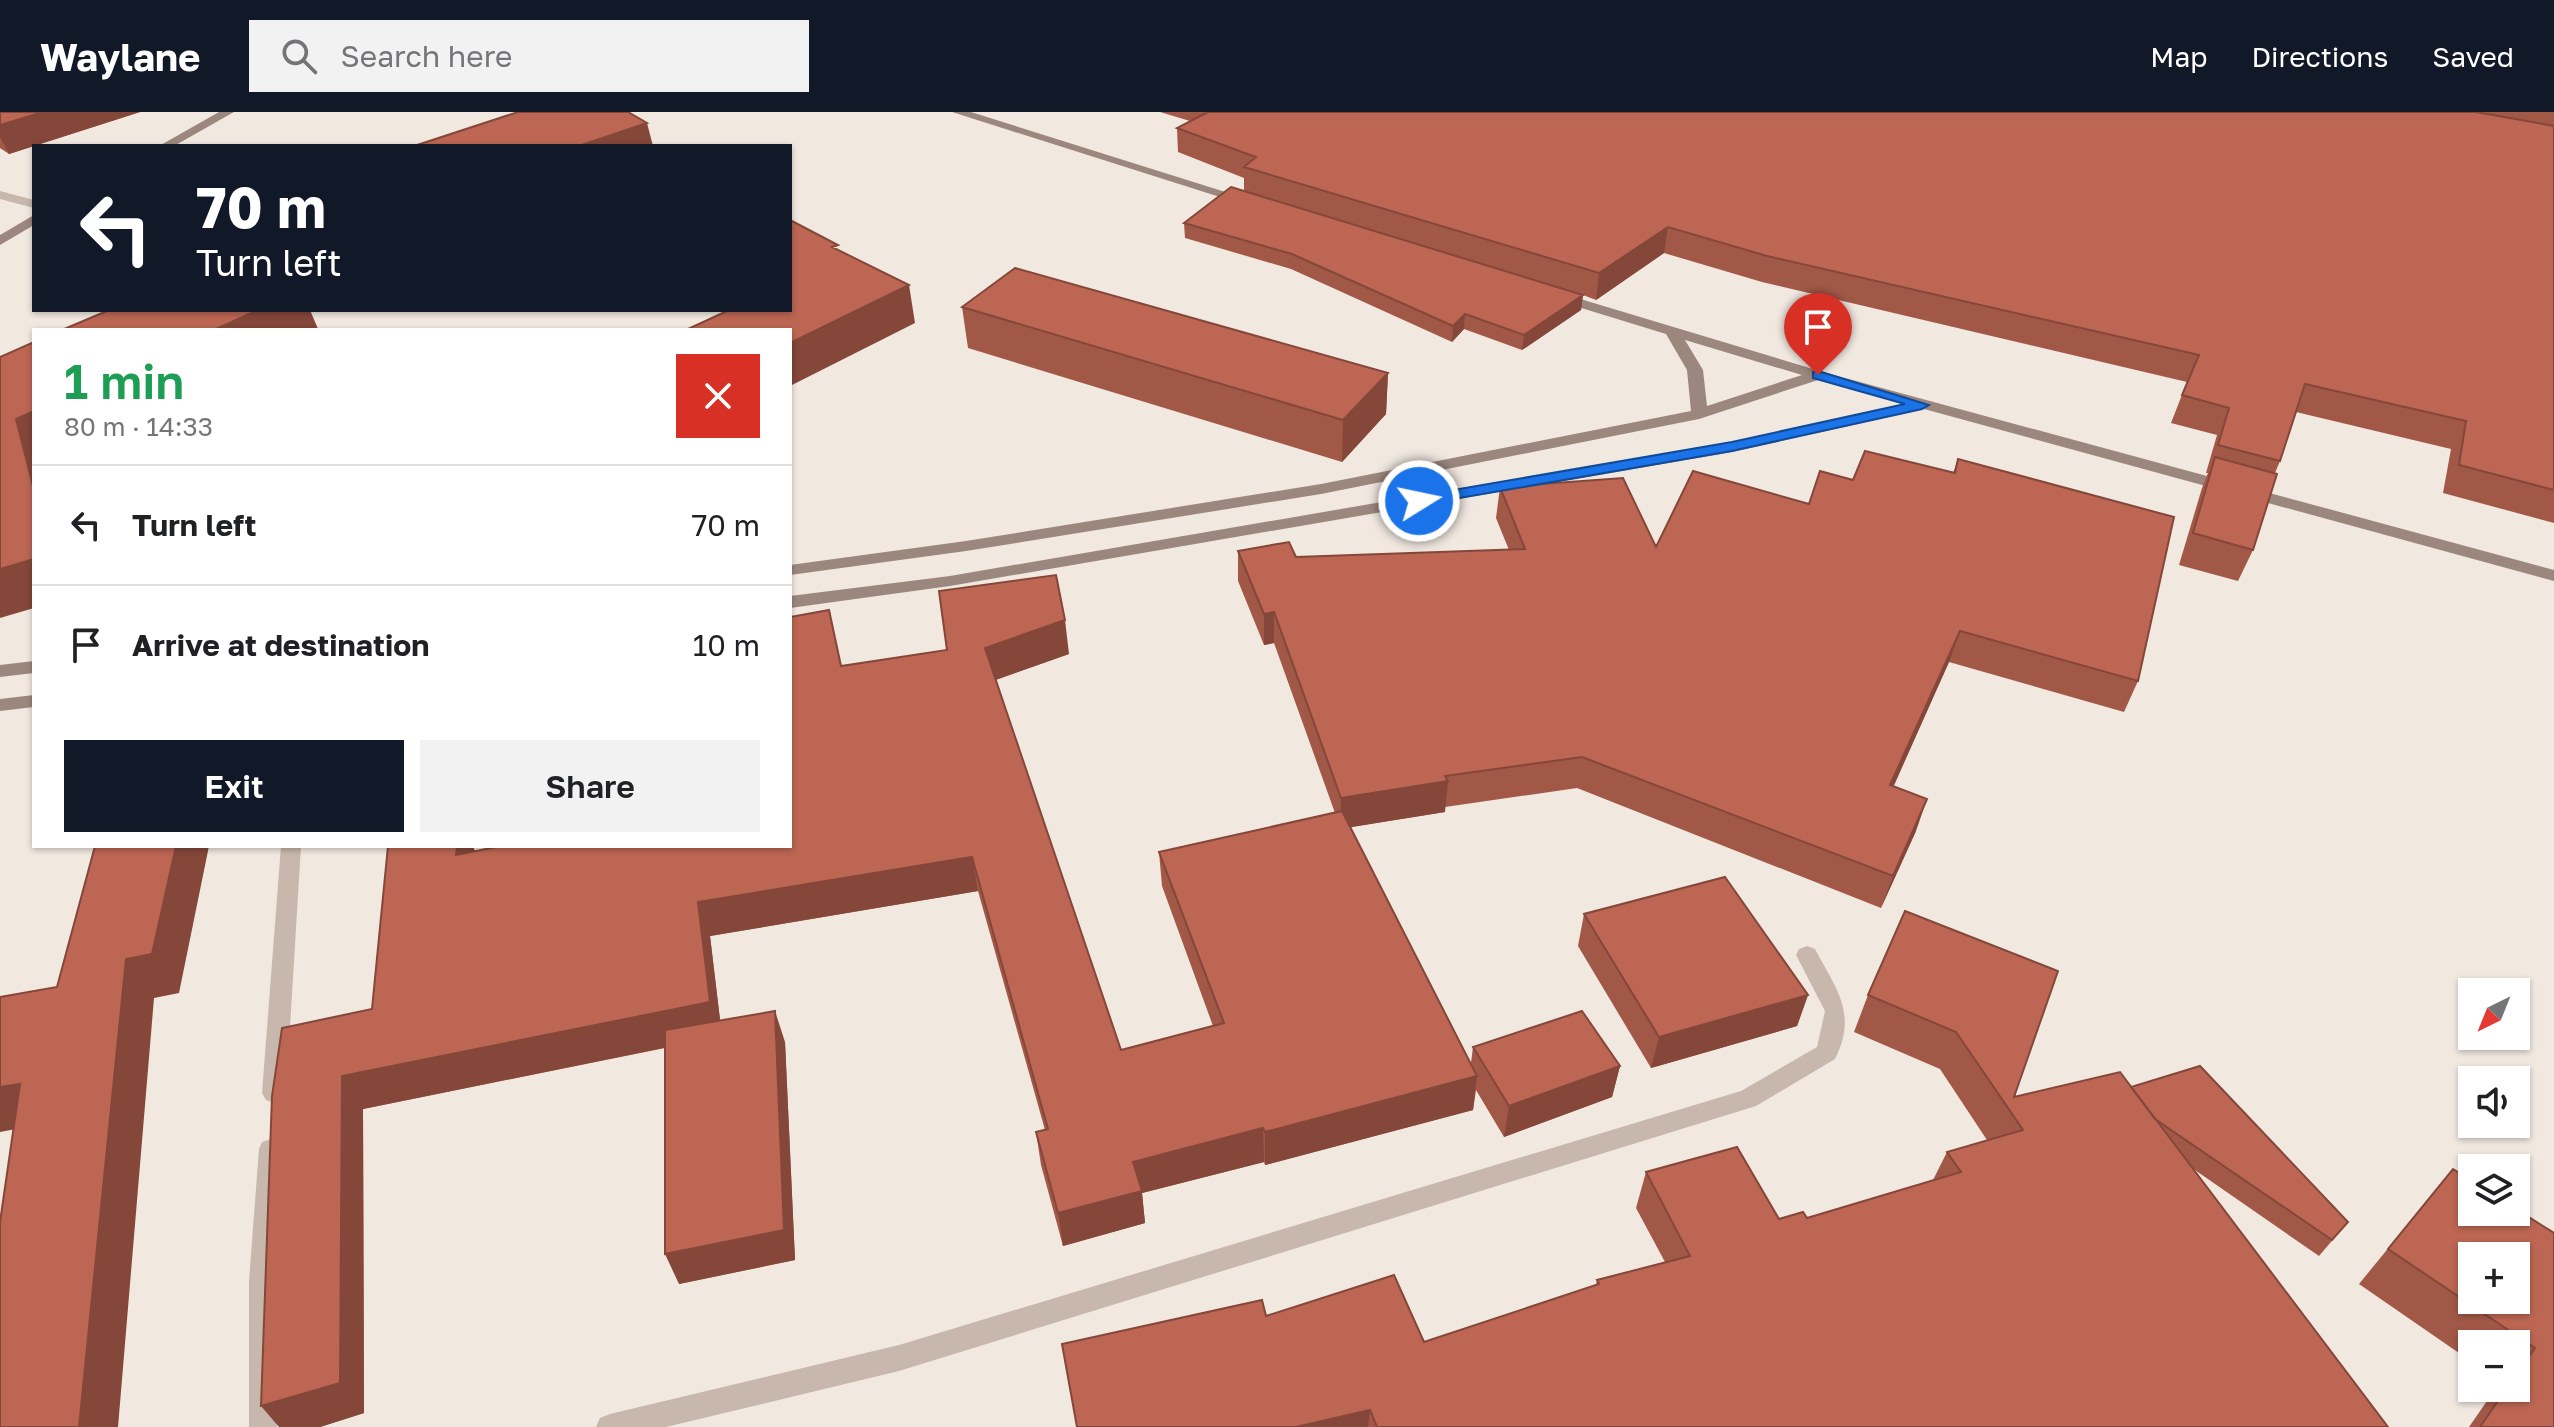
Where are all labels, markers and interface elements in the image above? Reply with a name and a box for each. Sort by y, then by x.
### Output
search box [249,20,809,92]
text: Waylane [40,34,201,79]
icon: search [277,34,321,78]
text: Search here [341,38,512,74]
text: Map [2150,40,2207,73]
text: Directions [2251,40,2388,73]
text: Saved [2432,40,2514,73]
text: 70 m [196,173,326,240]
icon: left [64,176,168,280]
text: Turn left [196,241,342,284]
pin [1784,293,1852,375]
icon: arrive [1796,305,1840,349]
text: 1 min [64,352,184,410]
button: close [676,354,760,438]
text: 80 m · 14:33 [64,411,213,442]
position arrow [1377,459,1461,543]
icon: left [64,503,108,547]
text: Turn left [132,507,257,543]
text: 70 m [691,507,760,543]
icon: arrive [64,623,108,667]
text: Arrive at destination [132,627,429,663]
text: 10 m [693,627,760,663]
button: Exit [64,740,404,832]
button: Share [420,740,760,832]
north arrow [2458,978,2530,1050]
map controls [2458,978,2530,1402]
button: sound [2458,1066,2530,1138]
button: layers [2458,1154,2530,1226]
button: + [2458,1242,2530,1314]
button: − [2458,1330,2530,1402]

